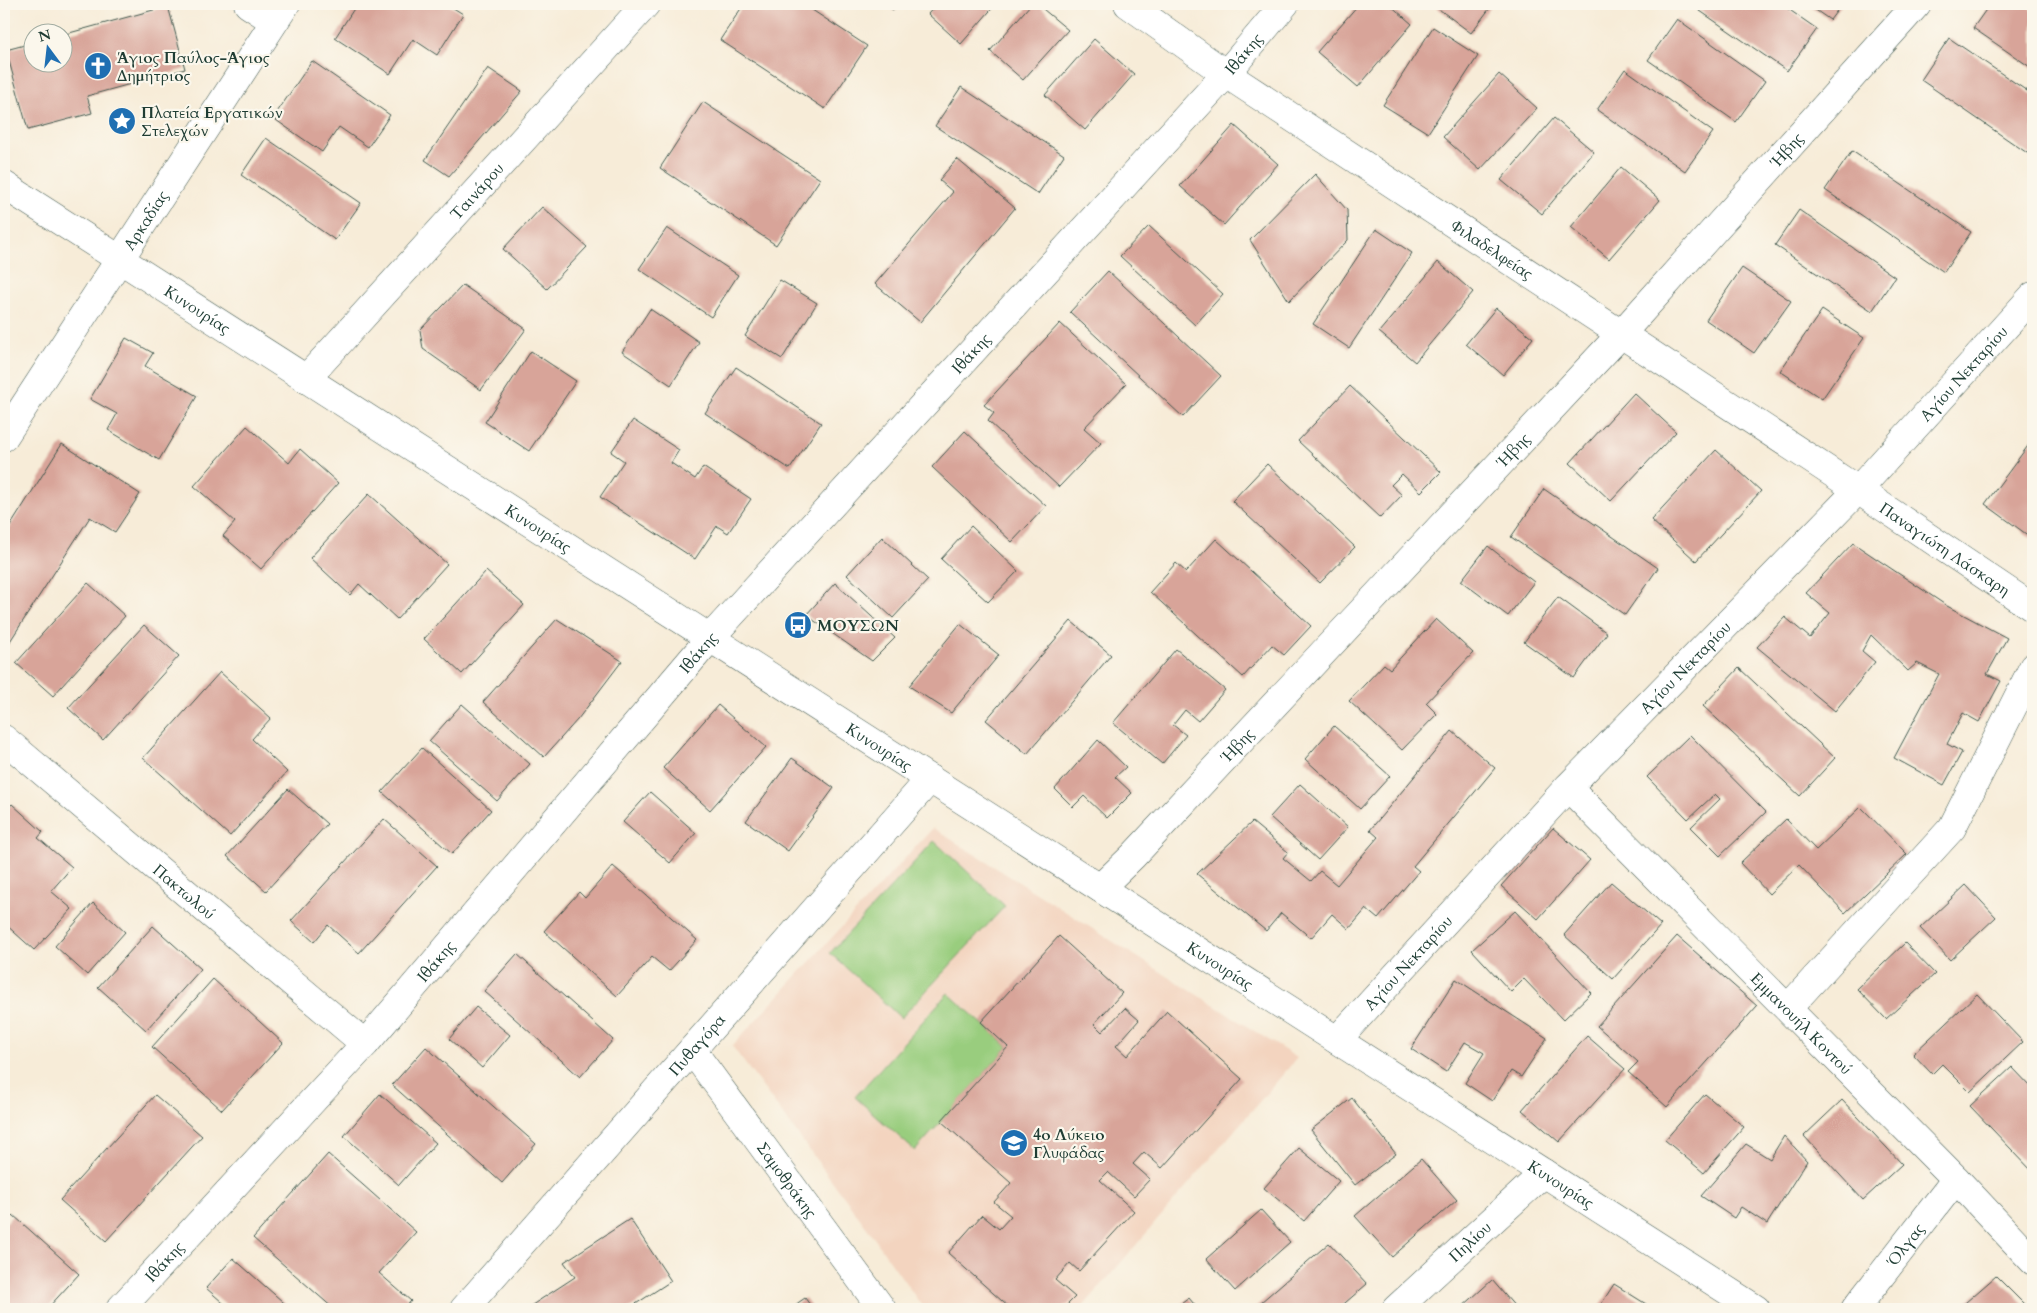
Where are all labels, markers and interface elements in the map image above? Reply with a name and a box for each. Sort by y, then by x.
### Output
north arrow [22,22,72,72]
text: N [36,25,53,47]
street label: Ιθάκης [1220,28,1268,80]
place label: Άγιος Παύλος-Άγιος Δημήτριος [116,47,270,87]
church icon: Άγιος Παύλος-Άγιος Δημήτριος [83,51,113,81]
place label: Πλατεία Εργατικών Στελεχών [141,102,283,142]
place icon: Πλατεία Εργατικών Στελεχών [107,106,137,136]
street label: Ήβης [1765,128,1809,173]
street label: Ταινάρου [446,158,509,225]
street label: Αρκαδίας [119,186,174,255]
street label: Φιλαδελφείας [1446,215,1537,285]
street label: Κυνουρίας [160,281,235,340]
street label: Αγίου Νεκταρίου [1915,321,2013,426]
street label: Ιθάκης [947,328,996,379]
street label: Ήβης [1492,428,1535,473]
street label: Παναγιώτη Λάσκαρη [1875,498,2014,601]
street label: Κυνουρίας [501,499,575,558]
bus stop icon: ΜΟΥΣΩΝ [783,610,813,640]
place label: ΜΟΥΣΩΝ [817,615,899,637]
street label: Αγίου Νεκταρίου [1635,617,1736,719]
street label: Ιθάκης [675,627,723,678]
street label: Κυνουρίας [841,718,916,777]
street label: Ήβης [1216,723,1259,768]
street label: Πακτωλού [148,859,219,925]
street label: Αγίου Νεκταρίου [1359,911,1458,1016]
street label: Ιθάκης [412,936,461,987]
street label: Κυνουρίας [1182,937,1257,996]
street label: Εμμανουήλ Κοντού [1745,968,1856,1080]
street label: Πυθαγόρα [664,1009,731,1081]
place label: 4ο Λύκειο Γλυφάδας [1033,1124,1105,1164]
school or university icon: 4ο Λύκειο Γλυφάδας [999,1128,1029,1158]
street label: Σαμοθράκης [751,1138,822,1223]
street label: Κυνουρίας [1523,1155,1598,1214]
street label: Πηλίου [1444,1217,1496,1267]
street label: Όλγας [1882,1219,1930,1272]
street label: Ιθάκης [140,1237,189,1287]

